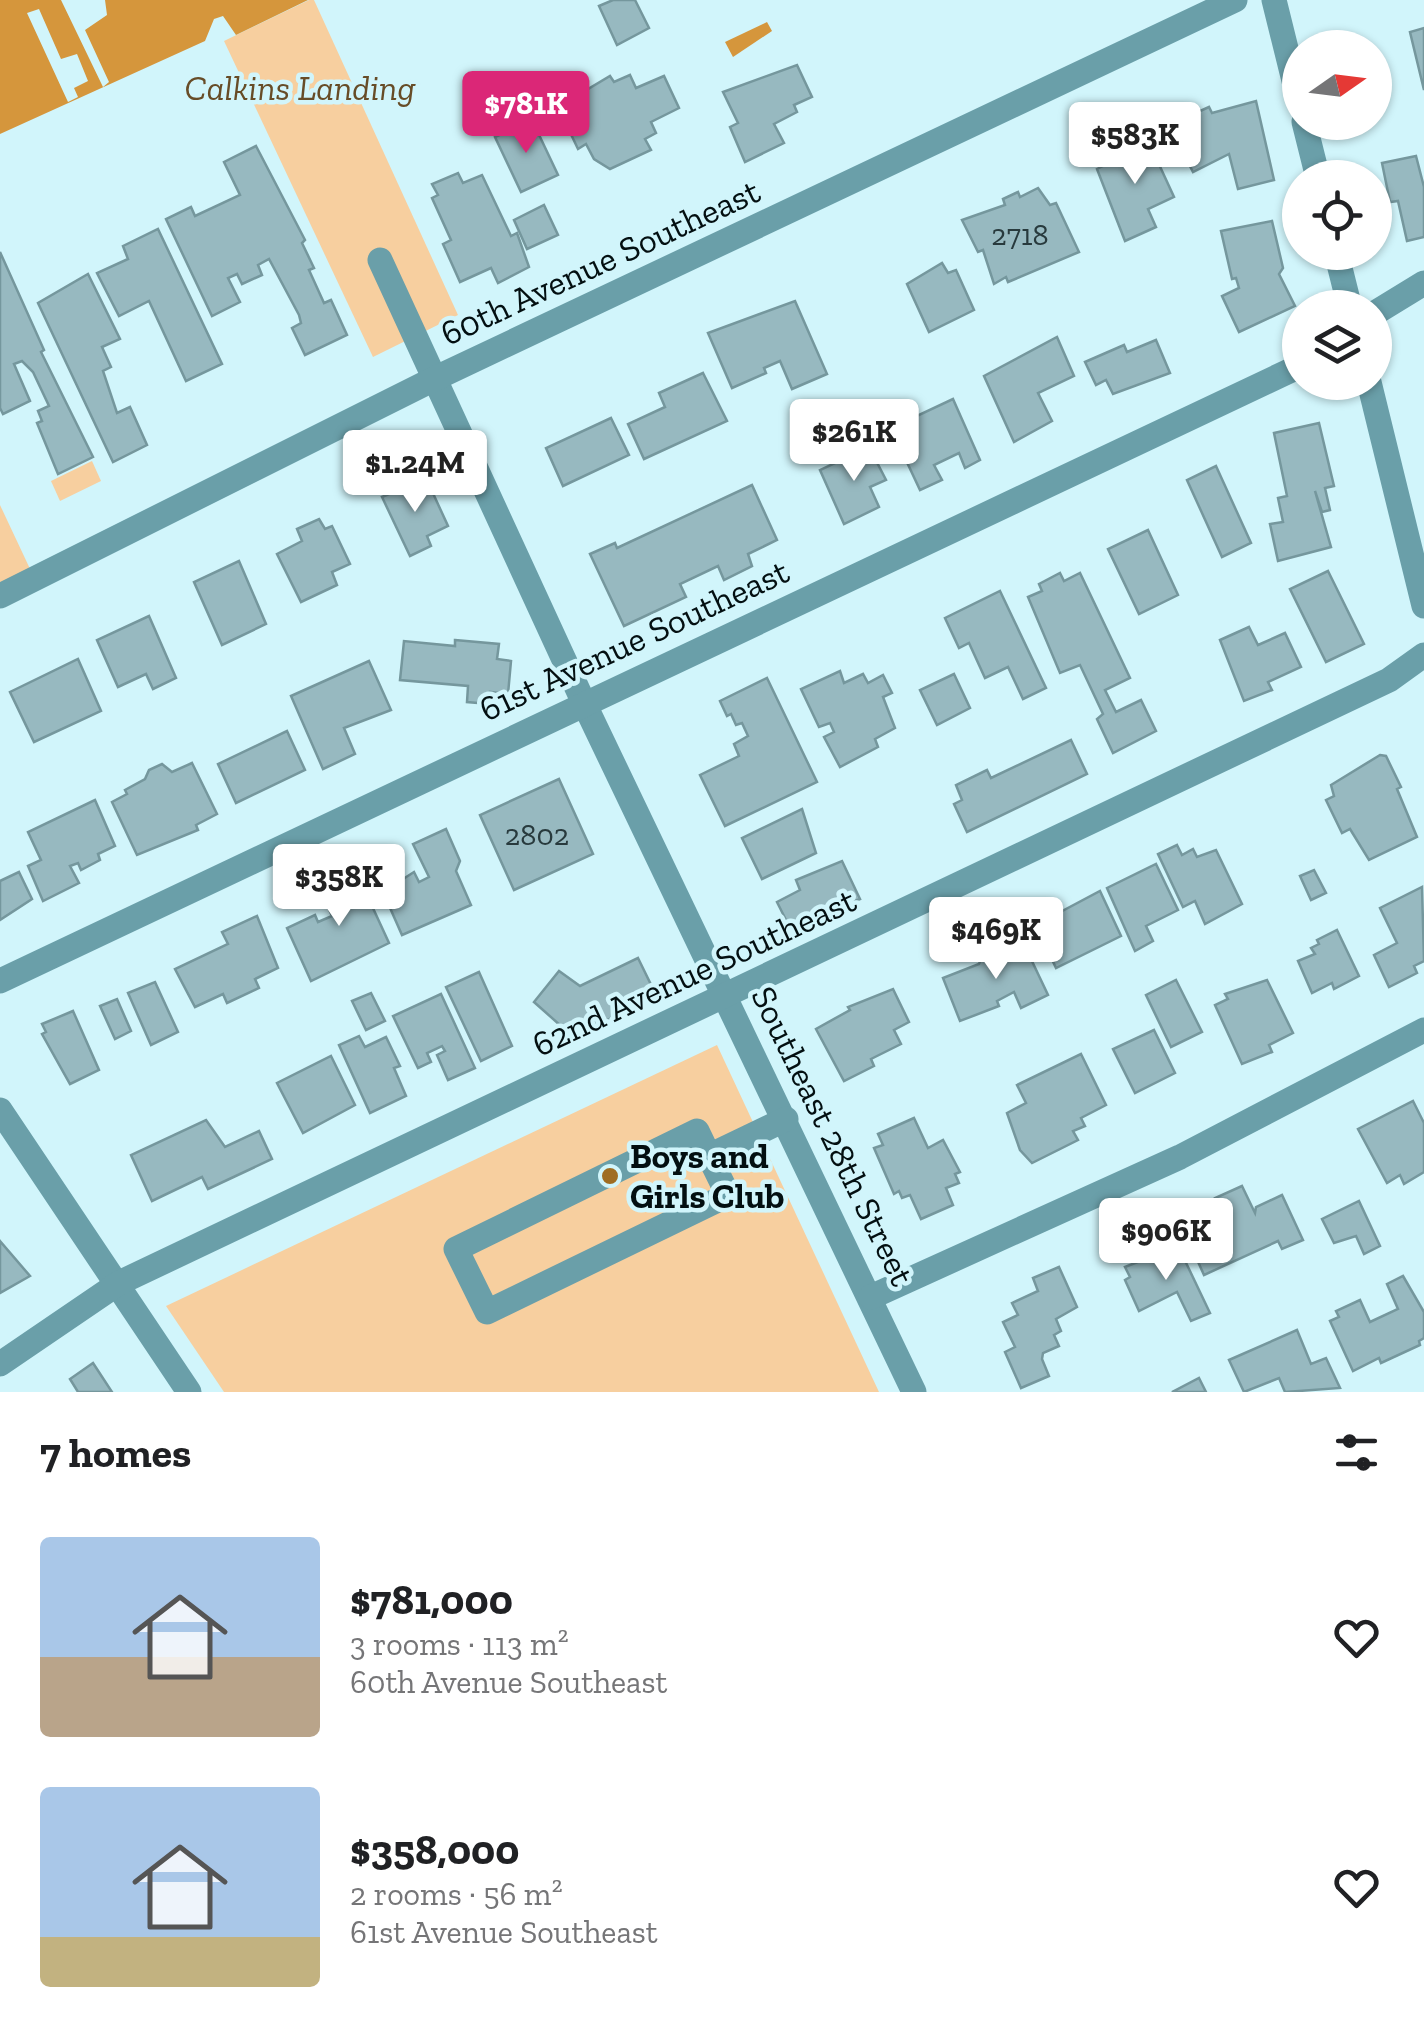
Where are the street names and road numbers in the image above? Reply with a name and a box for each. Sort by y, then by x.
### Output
street label: 60th Avenue Southeast [434,170,766,354]
street label: 61st Avenue Southeast [473,550,795,730]
street label: 62nd Avenue Southeast [526,879,862,1065]
street label: Southeast 28th Street [742,980,924,1292]

